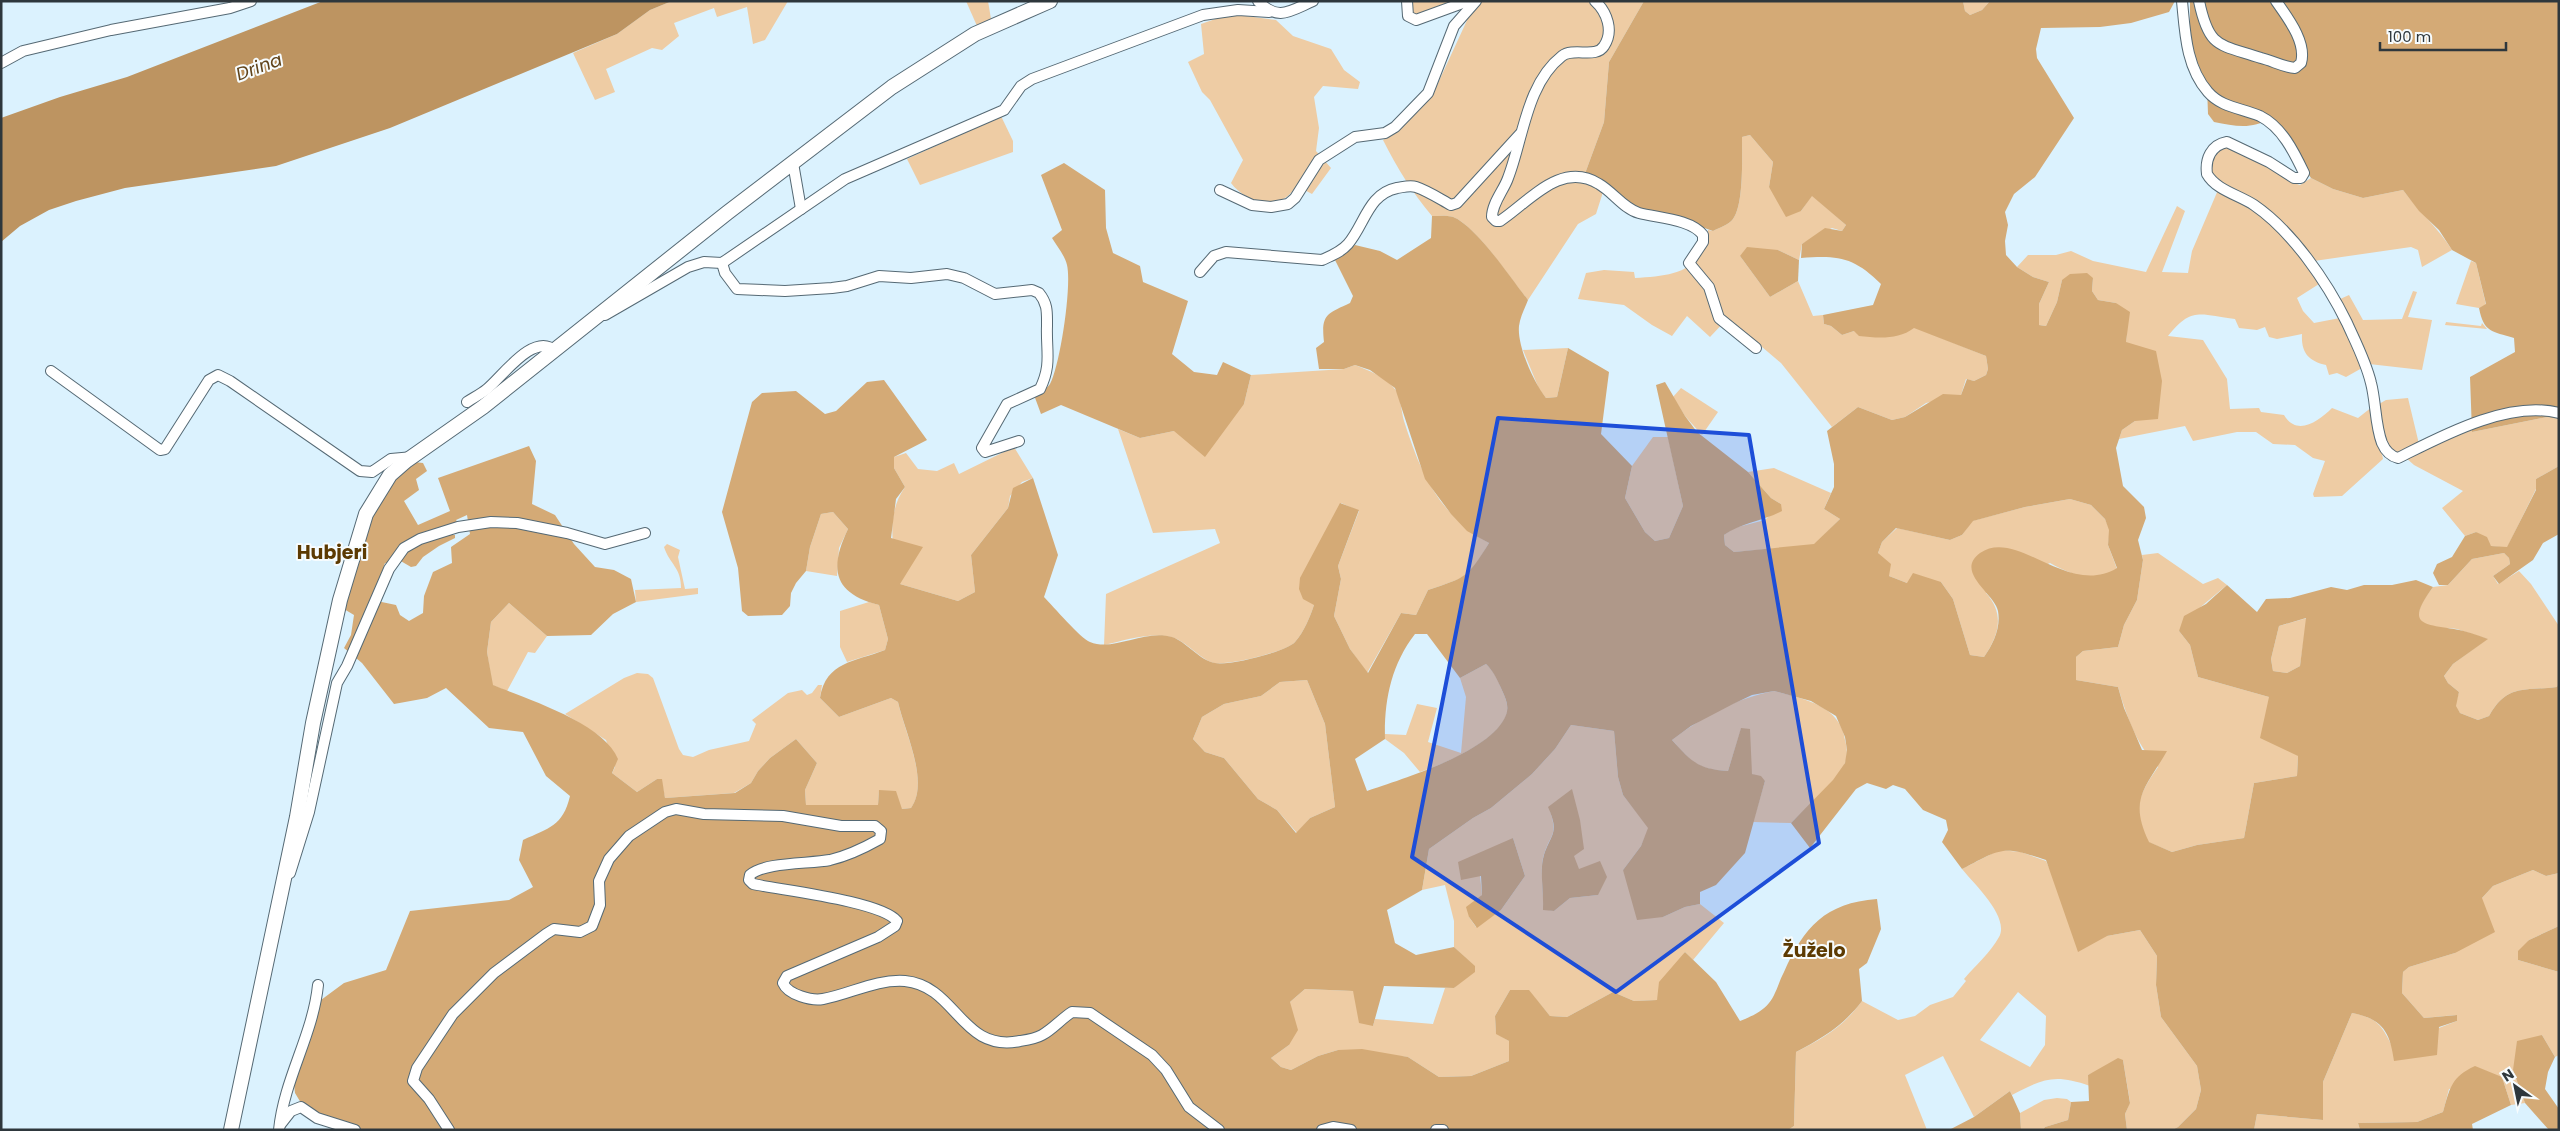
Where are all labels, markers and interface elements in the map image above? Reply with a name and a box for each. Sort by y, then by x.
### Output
scale bar [2380,20,2506,52]
text: 100 m [2388,26,2431,47]
water label: Drina [232,47,285,86]
district label: Hubjeri [297,539,367,566]
district label: Žuželo [1783,937,1845,964]
north arrow [2490,1061,2540,1111]
text: N [2498,1064,2518,1086]

